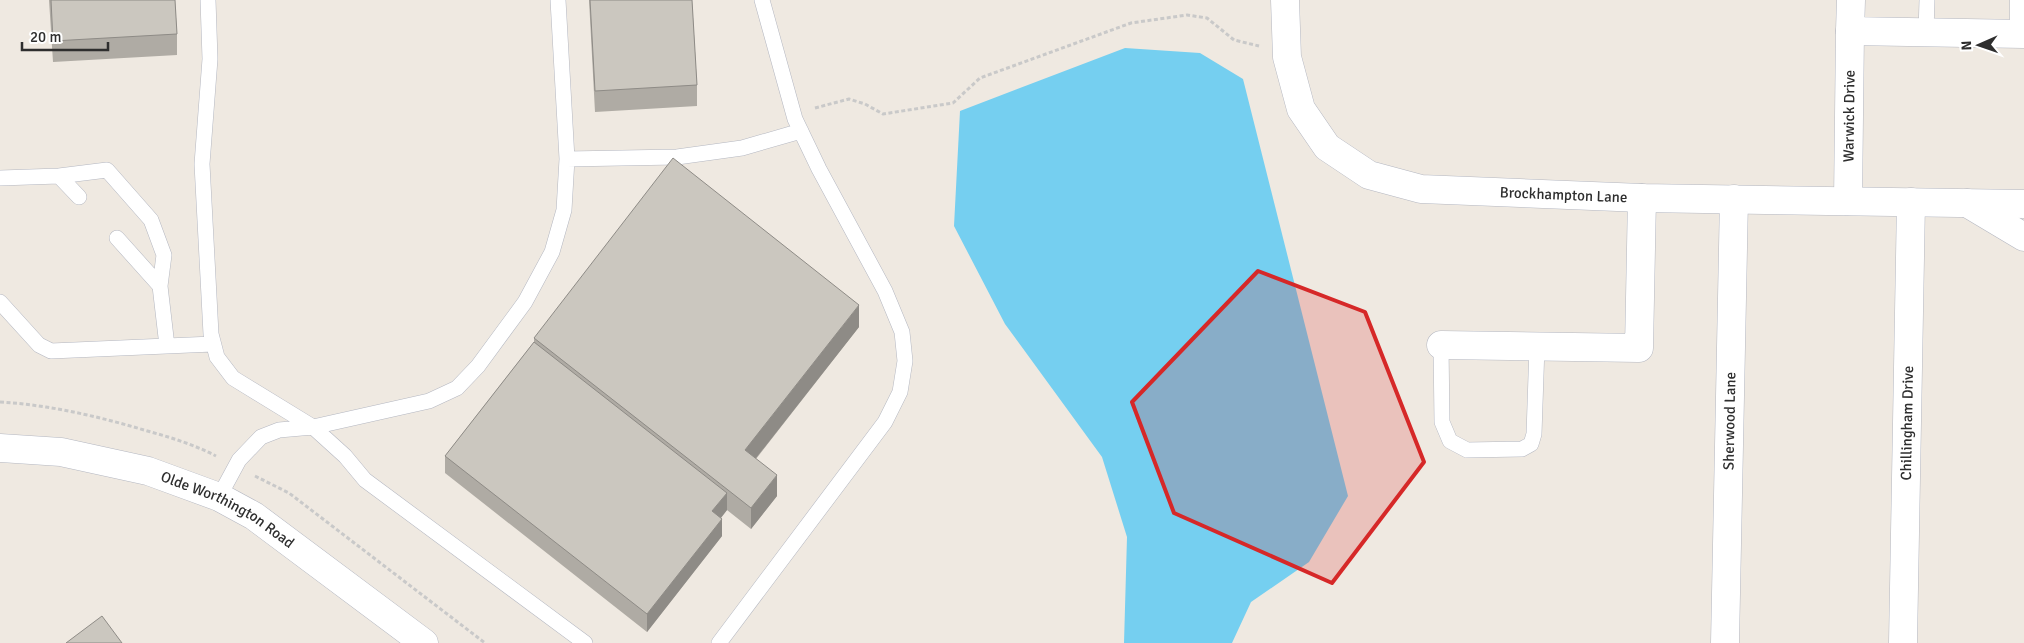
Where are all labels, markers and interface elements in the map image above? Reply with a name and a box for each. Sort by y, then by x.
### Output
scale bar [22,20,109,52]
north arrow [1954,20,2004,70]
text: 20 m [30,28,61,46]
text: N [1958,40,1975,51]
street label: Warwick Drive [1839,70,1859,162]
street label: Brockhampton Lane [1499,183,1628,206]
street label: Chillingham Drive [1897,366,1917,481]
street label: Sherwood Lane [1720,372,1739,470]
street label: Olde Worthington Road [158,467,298,552]

